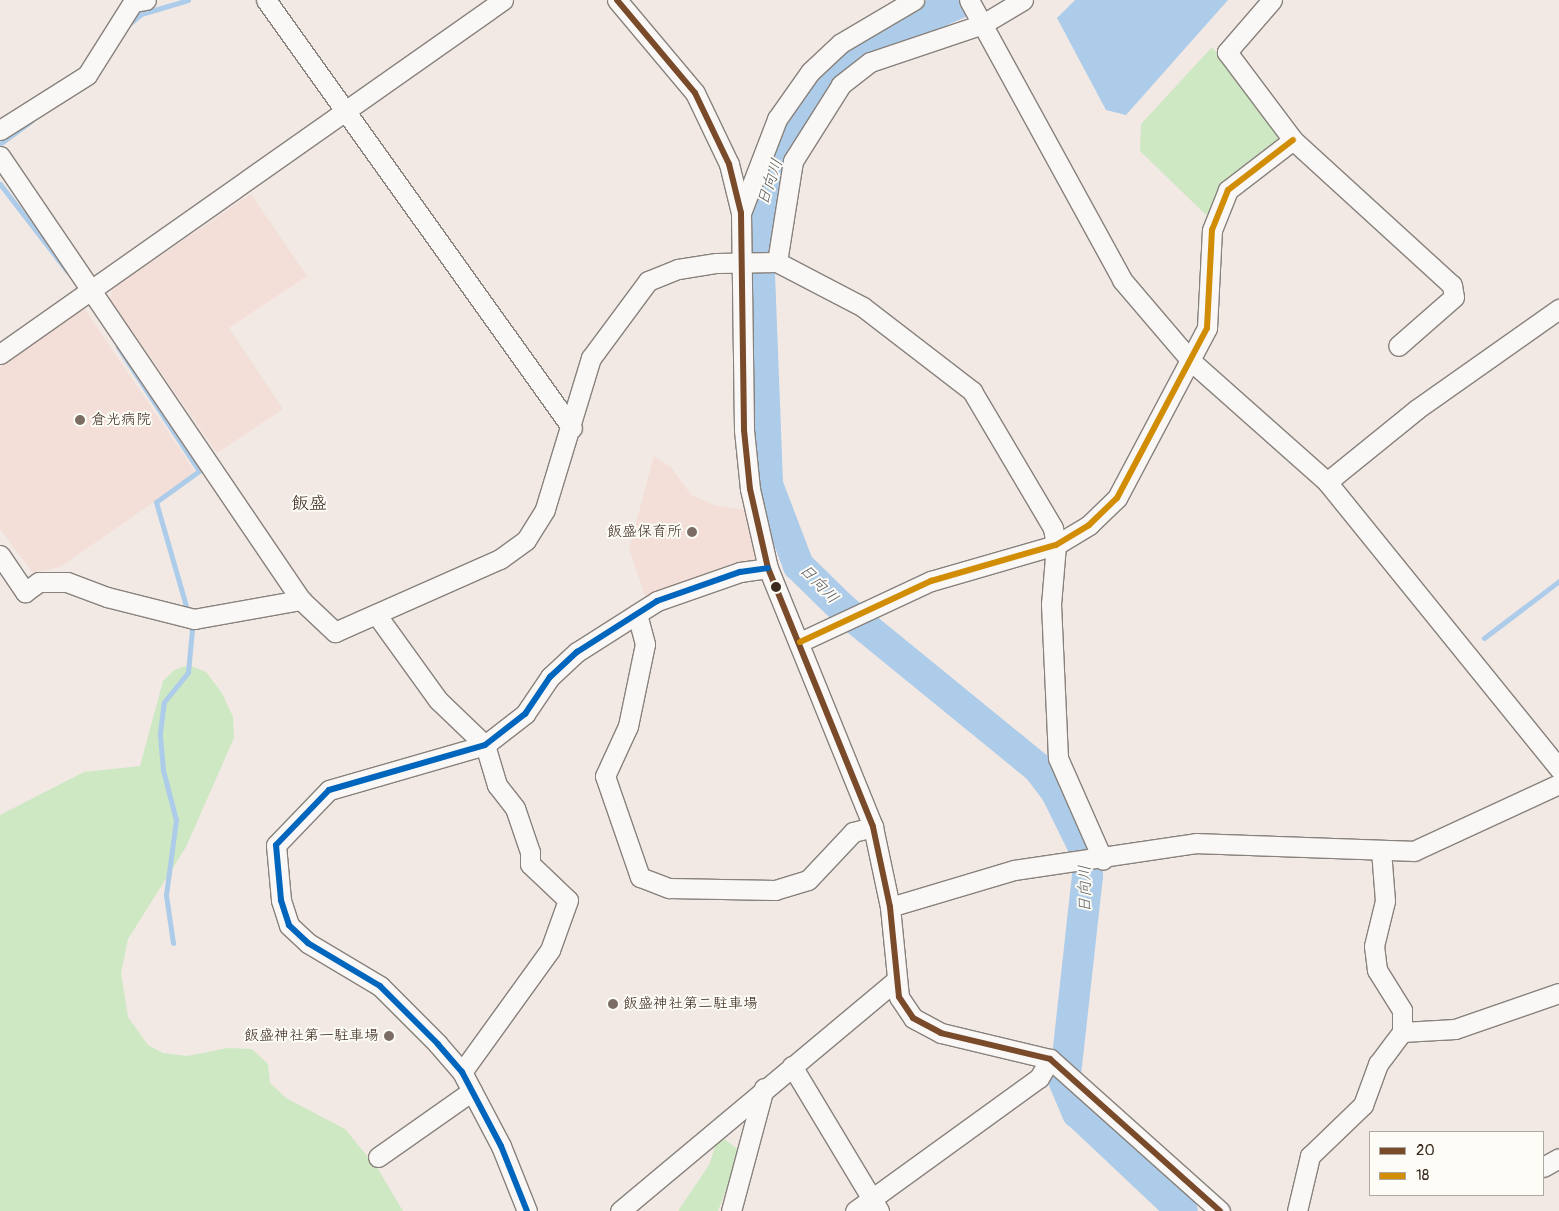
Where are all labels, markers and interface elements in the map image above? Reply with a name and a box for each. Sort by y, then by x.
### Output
water label: 日向川 [753,156,787,208]
place label: 倉光病院 [91,411,151,429]
marker: 倉光病院 [73,413,87,427]
district label: 飯盛 [291,493,327,515]
place label: 飯盛保育所 [607,523,682,541]
marker: 飯盛保育所 [686,526,698,538]
water label: 日向川 [795,560,843,608]
unlabelled marker [771,582,781,592]
water label: 日向川 [1075,865,1095,913]
place label: 飯盛神社第二駐車場 [623,995,758,1013]
marker: 飯盛神社第二駐車場 [607,998,619,1010]
place label: 飯盛神社第一駐車場 [244,1027,379,1045]
marker: 飯盛神社第一駐車場 [383,1030,395,1042]
legend [1369,1131,1544,1196]
text: 20 [1416,1141,1435,1160]
text: 18 [1416,1166,1429,1185]

